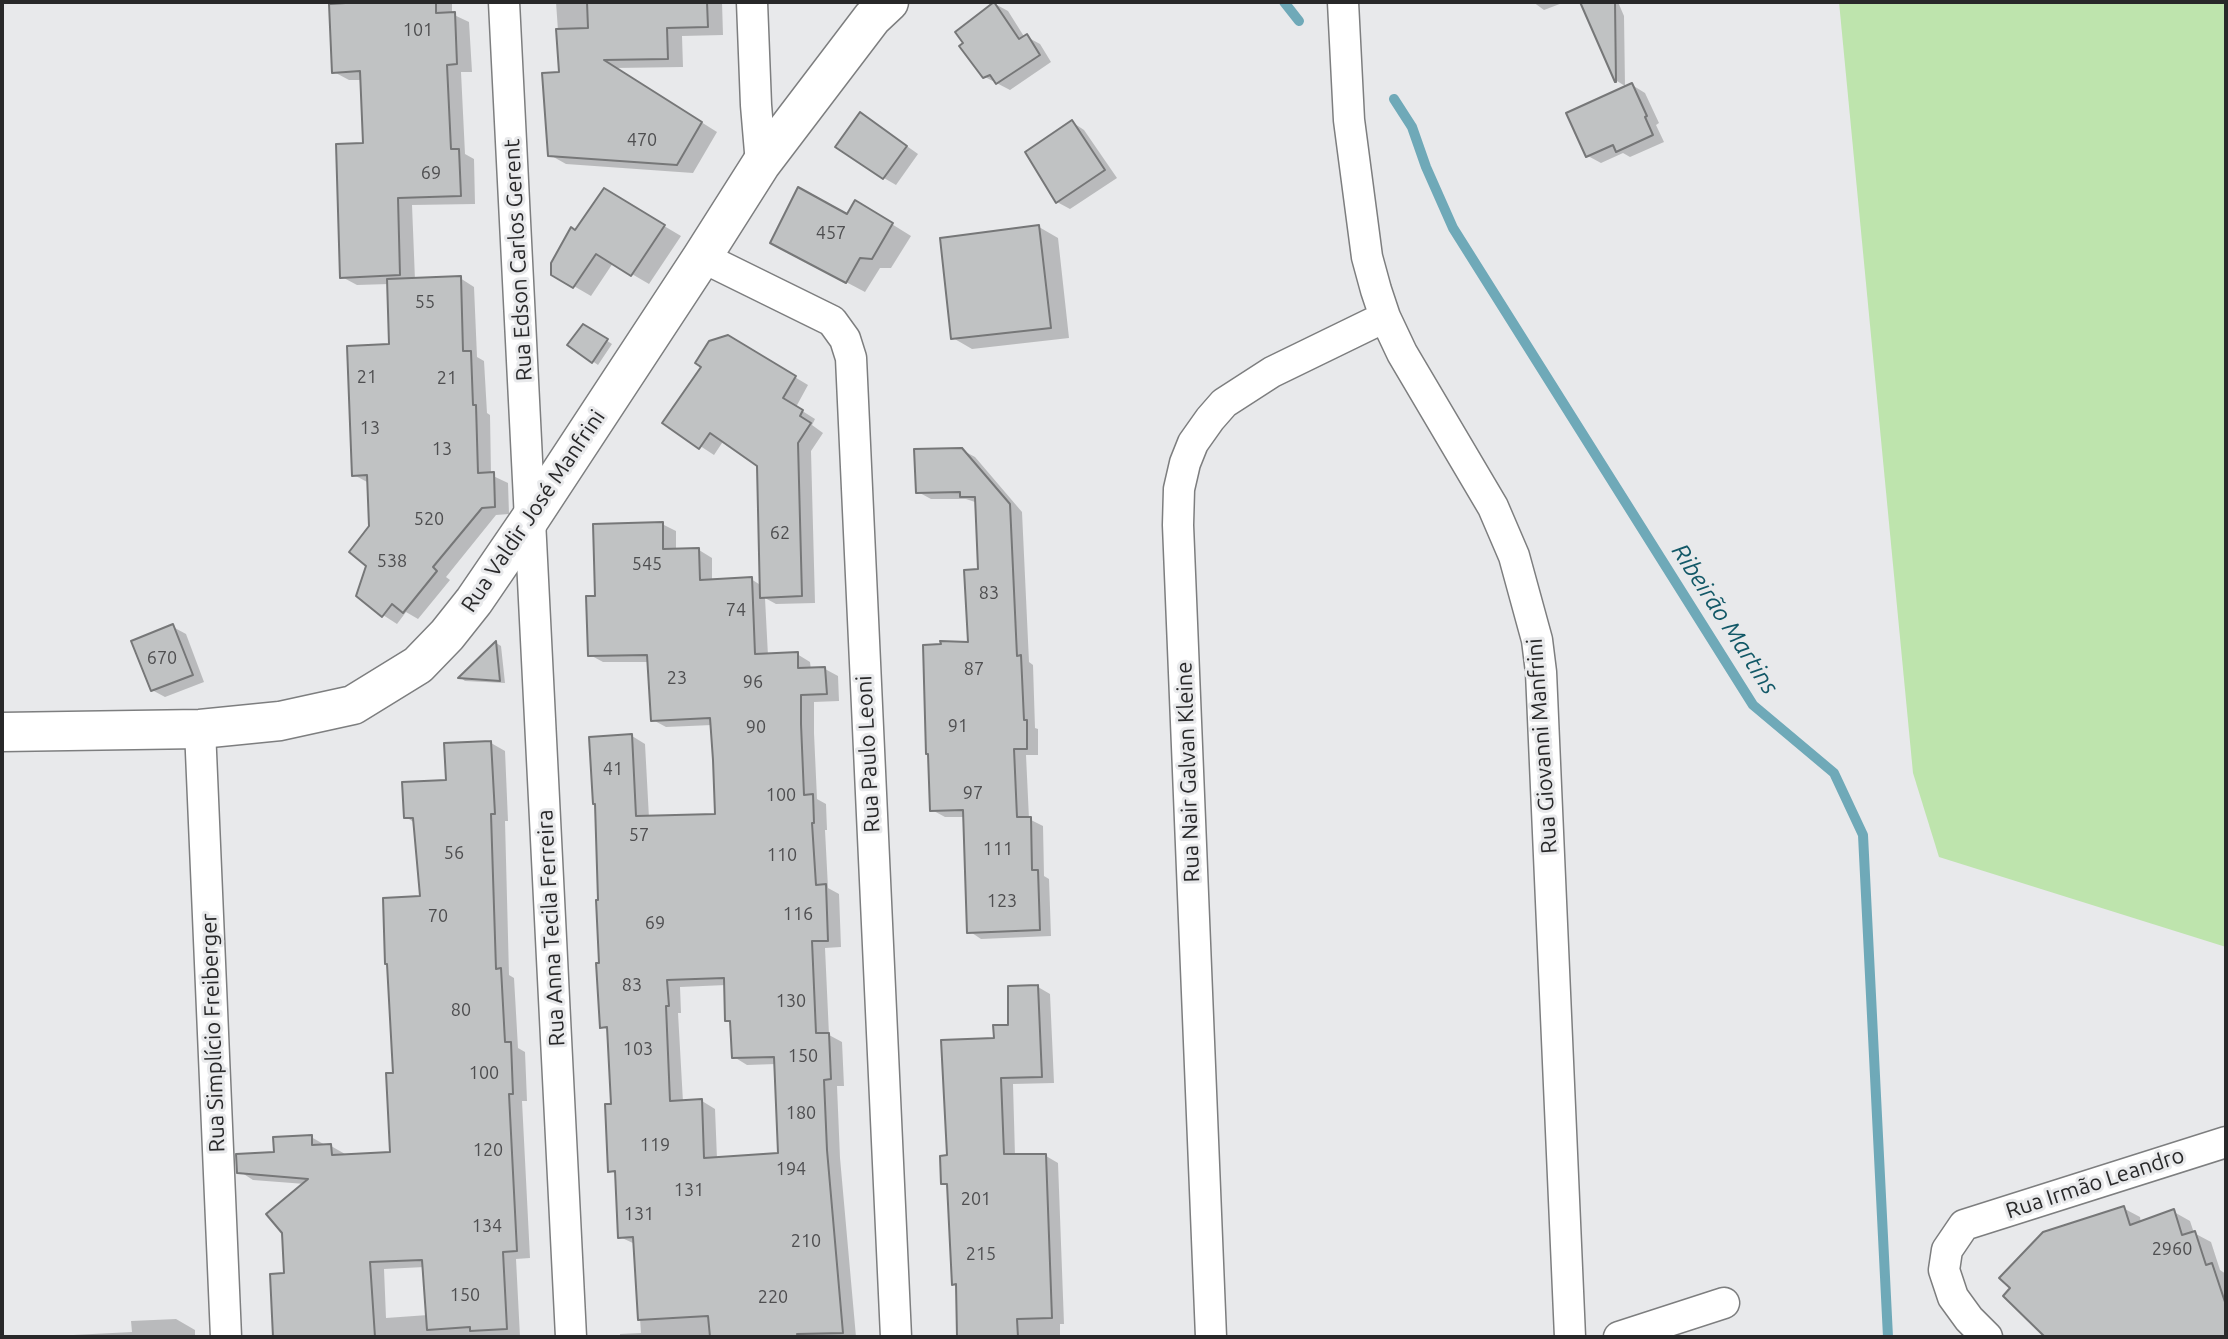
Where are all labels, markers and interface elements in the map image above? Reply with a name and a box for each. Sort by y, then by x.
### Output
house number: 101 [403,19,433,41]
house number: 470 [627,129,657,151]
street label: Rua Edson Carlos Gerent [498,138,538,382]
house number: 69 [421,162,441,184]
house number: 457 [816,222,846,244]
house number: 55 [415,291,435,313]
house number: 21 [357,366,377,388]
house number: 21 [437,367,457,389]
street label: Rua Valdir José Manfrini [455,405,611,617]
house number: 13 [360,417,380,439]
house number: 13 [432,438,452,460]
house number: 520 [414,508,444,530]
house number: 62 [770,522,790,544]
water label: Ribeirão Martins [1666,538,1784,700]
house number: 538 [377,550,407,572]
house number: 545 [632,553,662,575]
house number: 83 [979,582,999,604]
house number: 74 [726,599,746,621]
street label: Rua Giovanni Manfrini [1521,637,1563,855]
house number: 670 [147,647,177,669]
house number: 87 [964,658,984,680]
street label: Rua Nair Galvan Kleine [1171,661,1205,883]
house number: 23 [667,667,687,689]
house number: 96 [743,671,763,693]
street label: Rua Paulo Leoni [851,675,885,833]
house number: 91 [948,715,968,737]
house number: 90 [746,716,766,738]
house number: 41 [603,758,623,780]
house number: 97 [963,782,983,804]
house number: 100 [766,784,796,806]
street label: Rua Anna Tecila Ferreira [532,809,570,1047]
house number: 57 [629,824,649,846]
house number: 111 [983,838,1013,860]
house number: 56 [444,842,464,864]
house number: 110 [767,844,797,866]
house number: 123 [987,890,1017,912]
house number: 116 [783,903,813,925]
house number: 70 [428,905,448,927]
house number: 69 [645,912,665,934]
street label: Rua Simplício Freiberger [196,913,230,1153]
house number: 83 [622,974,642,996]
house number: 130 [776,990,806,1012]
house number: 80 [451,999,471,1021]
house number: 103 [623,1038,653,1060]
house number: 150 [788,1045,818,1067]
house number: 100 [469,1062,499,1084]
house number: 180 [786,1102,816,1124]
house number: 119 [640,1134,670,1156]
house number: 120 [473,1139,503,1161]
street label: Rua Irmão Leandro [2002,1142,2188,1224]
house number: 194 [776,1158,806,1180]
house number: 131 [674,1179,704,1201]
house number: 201 [961,1188,991,1210]
house number: 131 [624,1203,654,1225]
house number: 134 [472,1215,502,1237]
house number: 210 [791,1230,821,1252]
house number: 2960 [2152,1238,2192,1260]
house number: 215 [966,1243,996,1265]
house number: 150 [450,1284,480,1306]
house number: 220 [758,1286,788,1308]

